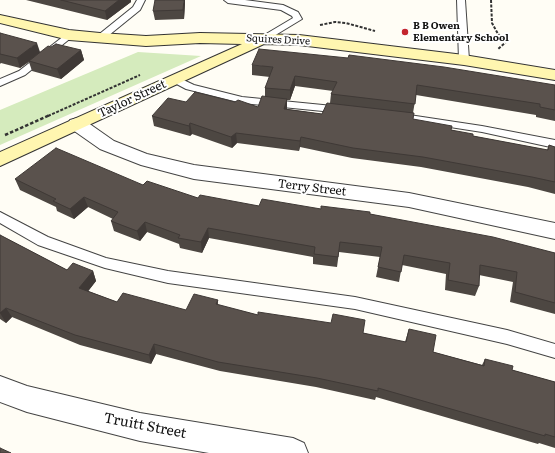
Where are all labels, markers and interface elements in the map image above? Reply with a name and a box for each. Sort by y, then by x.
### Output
place label: B B Owen Elementary School [413,20,509,44]
marker: B B Owen Elementary School [400,27,410,37]
street label: Squires Drive [246,32,310,48]
street label: Taylor Street [96,77,168,121]
street label: Terry Street [277,177,347,199]
street label: Truitt Street [102,410,188,442]

